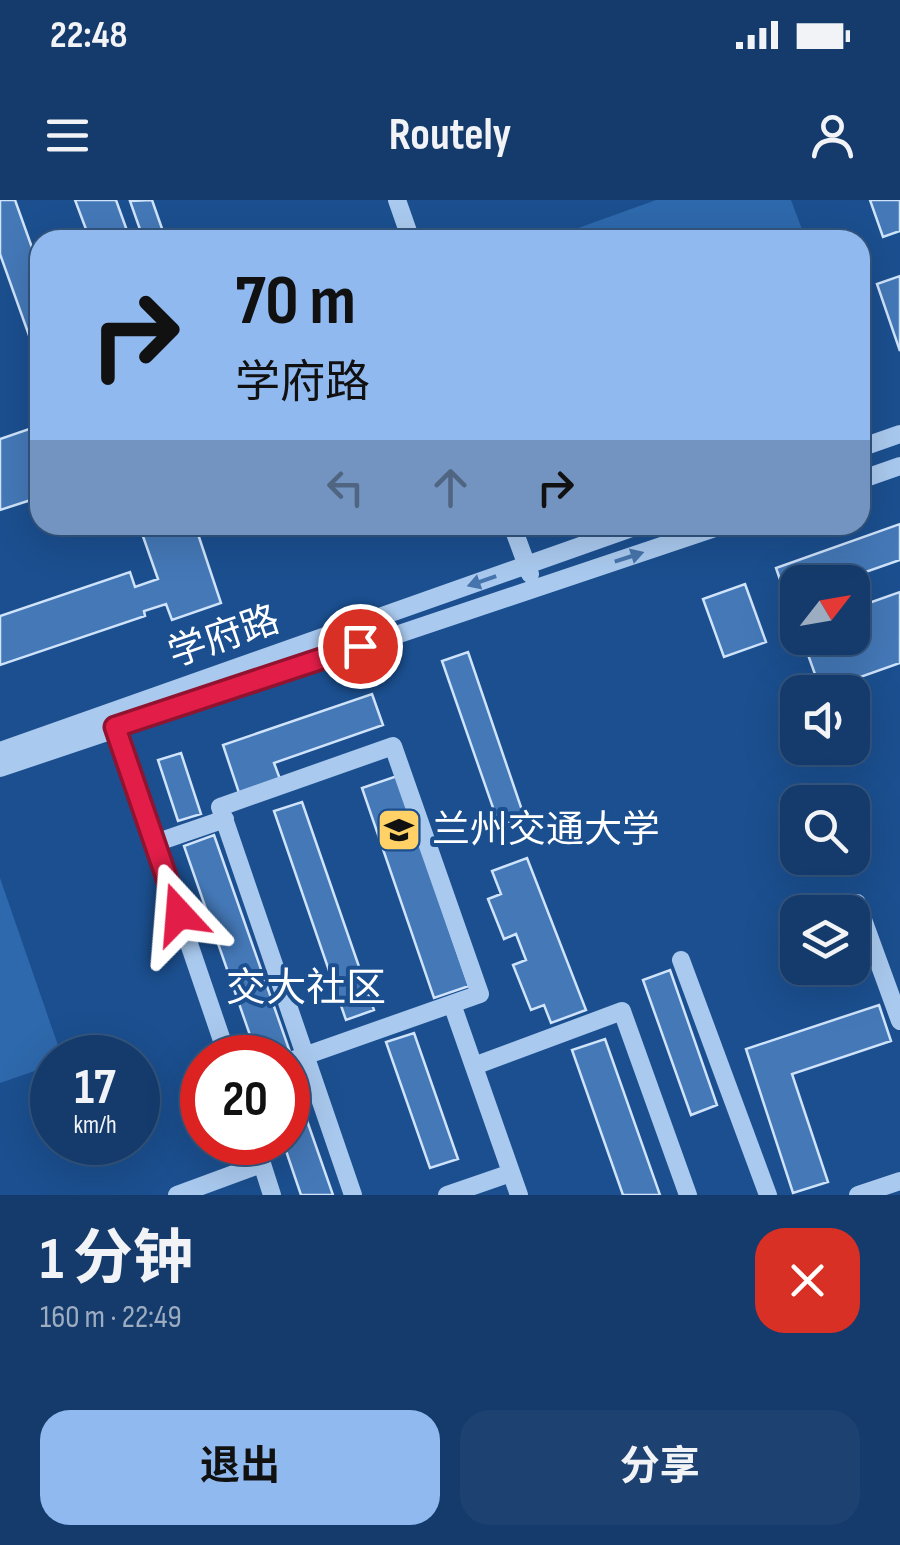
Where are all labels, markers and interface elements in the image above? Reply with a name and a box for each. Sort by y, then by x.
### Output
text: 22:48 [50,13,127,58]
icon: menu [40,108,95,163]
text: Routely [389,108,511,163]
icon: person [805,108,860,163]
text: 70 m [235,260,356,344]
icon: right [70,270,200,400]
text: 学府路 [235,356,370,411]
icon: left [318,460,373,515]
icon: ahead [423,460,478,515]
icon: right [528,460,583,515]
one-way arrow [614,548,644,563]
north arrow [780,565,870,655]
map controls [780,565,870,985]
one-way arrow [466,574,496,589]
street label: 学府路 [163,597,285,677]
pin [318,604,403,689]
icon: arrive [333,619,388,674]
button: sound [780,675,870,765]
button: search [780,785,870,875]
school or university icon: 兰州交通大学 [376,807,422,853]
place label: 兰州交通大学 [432,808,660,853]
position arrow [127,862,231,966]
button: layers [780,895,870,985]
district label: 交大社区 [226,965,386,1013]
speed limit sign: 20 [180,1035,310,1165]
text: 17 [74,1058,116,1118]
text: km/h [73,1110,117,1141]
text: 1 分钟 [40,1224,193,1296]
button: close [755,1228,860,1333]
text: 160 m · 22:49 [40,1298,182,1337]
button: 退出 [40,1410,440,1525]
button: 分享 [460,1410,860,1525]

